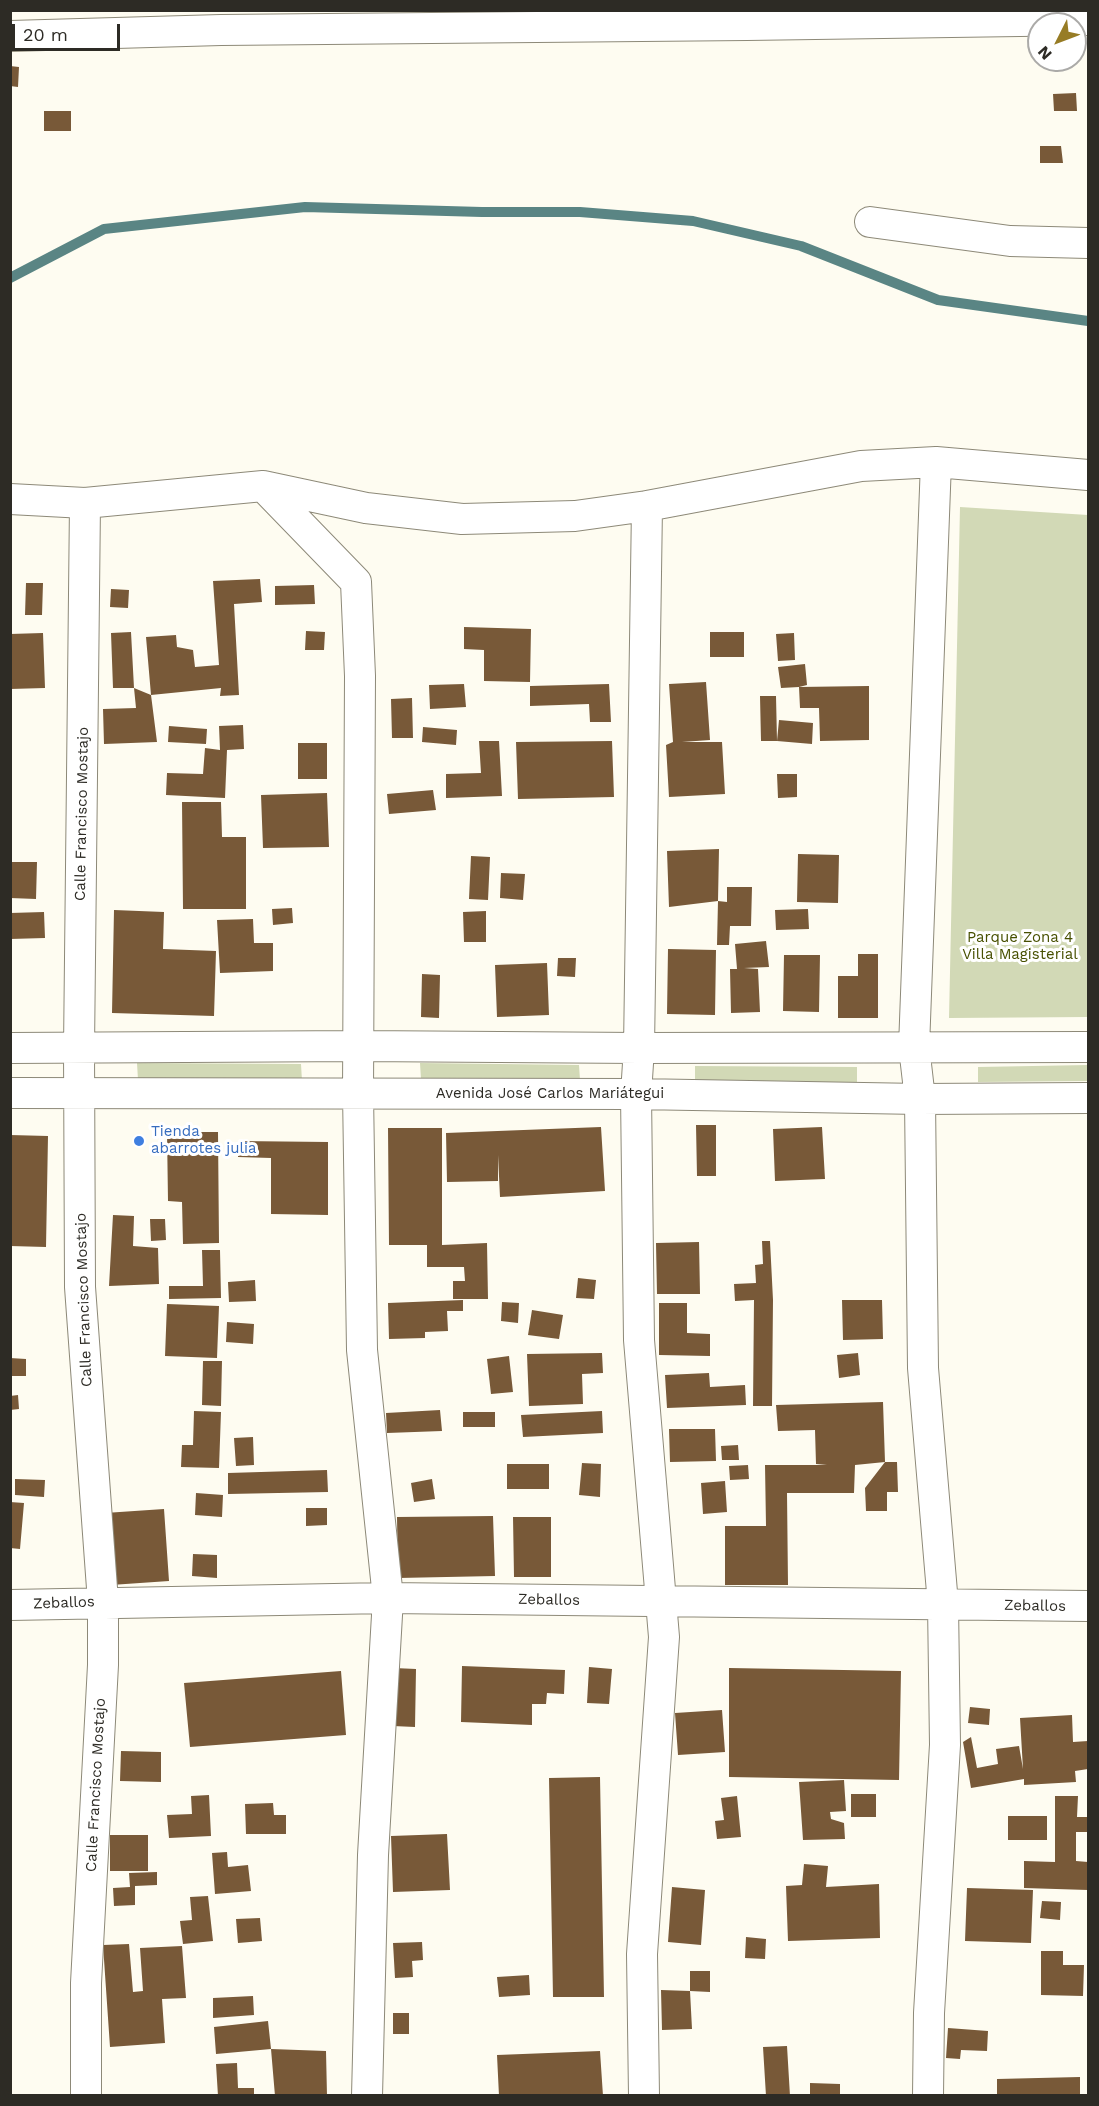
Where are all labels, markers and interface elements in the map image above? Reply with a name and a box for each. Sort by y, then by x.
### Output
scale bar [15,12,123,50]
north arrow [1027,12,1087,72]
text: 20 m [23,24,68,45]
text: N [1034,42,1056,64]
street label: Calle Francisco Mostajo [71,727,93,901]
park label: Parque Zona 4 Villa Magisterial [962,929,1078,964]
street label: Avenida José Carlos Mariátegui [436,1085,664,1103]
place label: Tienda abarrotes julia [151,1123,257,1158]
marker: Tienda abarrotes julia [132,1134,146,1148]
street label: Calle Francisco Mostajo [72,1213,96,1387]
street label: Zeballos [518,1590,580,1610]
street label: Zeballos [33,1593,95,1613]
street label: Zeballos [1004,1596,1066,1616]
street label: Calle Francisco Mostajo [82,1698,110,1872]

